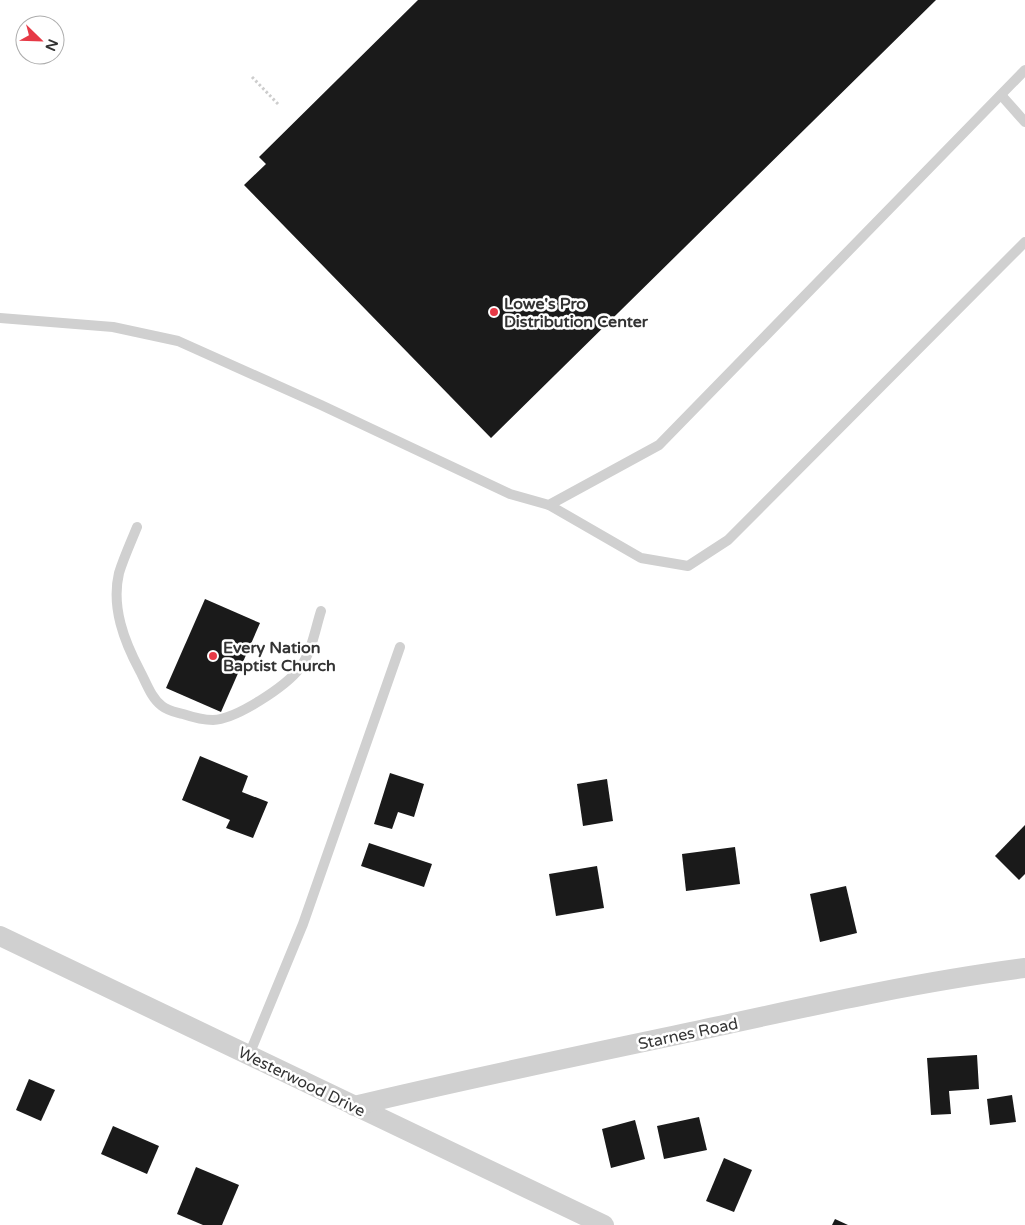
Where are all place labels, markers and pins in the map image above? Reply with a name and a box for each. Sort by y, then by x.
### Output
place label: Lowe's Pro Distribution Center [504,294,649,332]
marker: Lowe's Pro Distribution Center [488,306,500,318]
place label: Every Nation Baptist Church [223,638,336,676]
marker: Every Nation Baptist Church [207,650,219,662]

